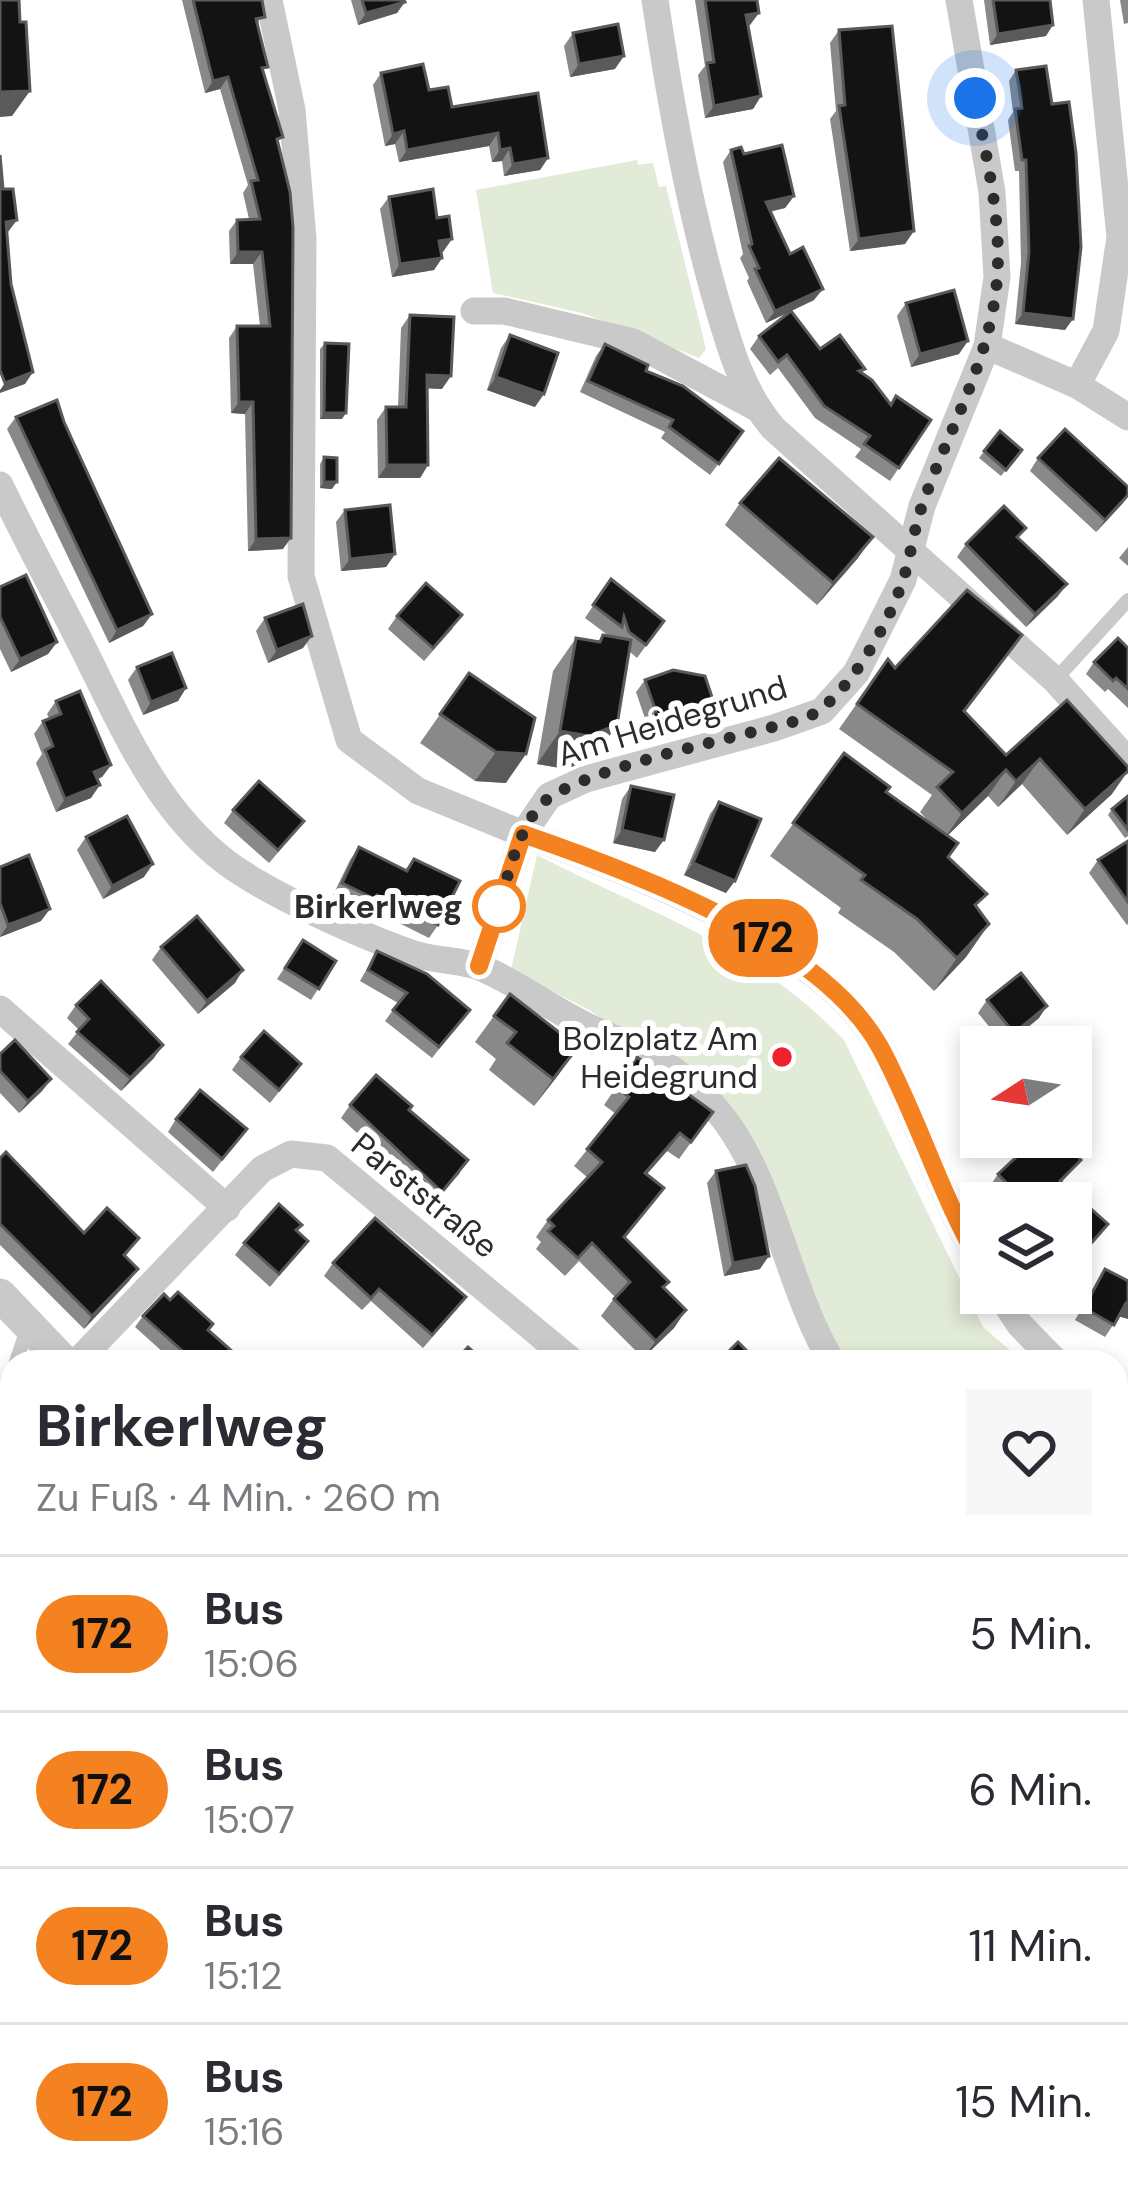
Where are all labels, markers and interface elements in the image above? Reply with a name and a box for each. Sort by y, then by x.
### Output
your location [945,68,1005,128]
street label: Am Heidegrund [552,665,792,776]
marker: Birkerlweg [474,881,524,931]
place label: Birkerlweg [294,885,463,928]
line badge: 172 [694,899,832,977]
text: 172 [732,910,794,965]
place label: Bolzplatz Am Heidegrund [562,1017,758,1098]
north arrow [960,1026,1092,1158]
map controls [960,1026,1092,1314]
marker: Bolzplatz Am Heidegrund [769,1044,795,1070]
street label: Parststraße [343,1123,507,1268]
button: layers [960,1182,1092,1314]
text: Birkerlweg [36,1389,328,1464]
button: heart [966,1389,1092,1515]
text: Zu Fuß · 4 Min. · 260 m [36,1472,441,1523]
text: Bus [204,1579,284,1638]
text: 5 Min. [969,1604,1092,1663]
text: 172 [71,1606,133,1661]
text: 15:06 [204,1638,299,1689]
text: Bus [204,1735,284,1794]
text: 6 Min. [968,1760,1092,1819]
text: 172 [71,1762,133,1817]
text: 15:07 [204,1794,295,1845]
text: Bus [204,1891,284,1950]
text: 11 Min. [969,1916,1092,1975]
text: 172 [71,1918,133,1973]
text: 15:12 [204,1950,282,2001]
text: Bus [204,2047,284,2106]
text: 15 Min. [955,2072,1092,2131]
text: 172 [71,2074,133,2129]
text: 15:16 [204,2106,285,2157]

